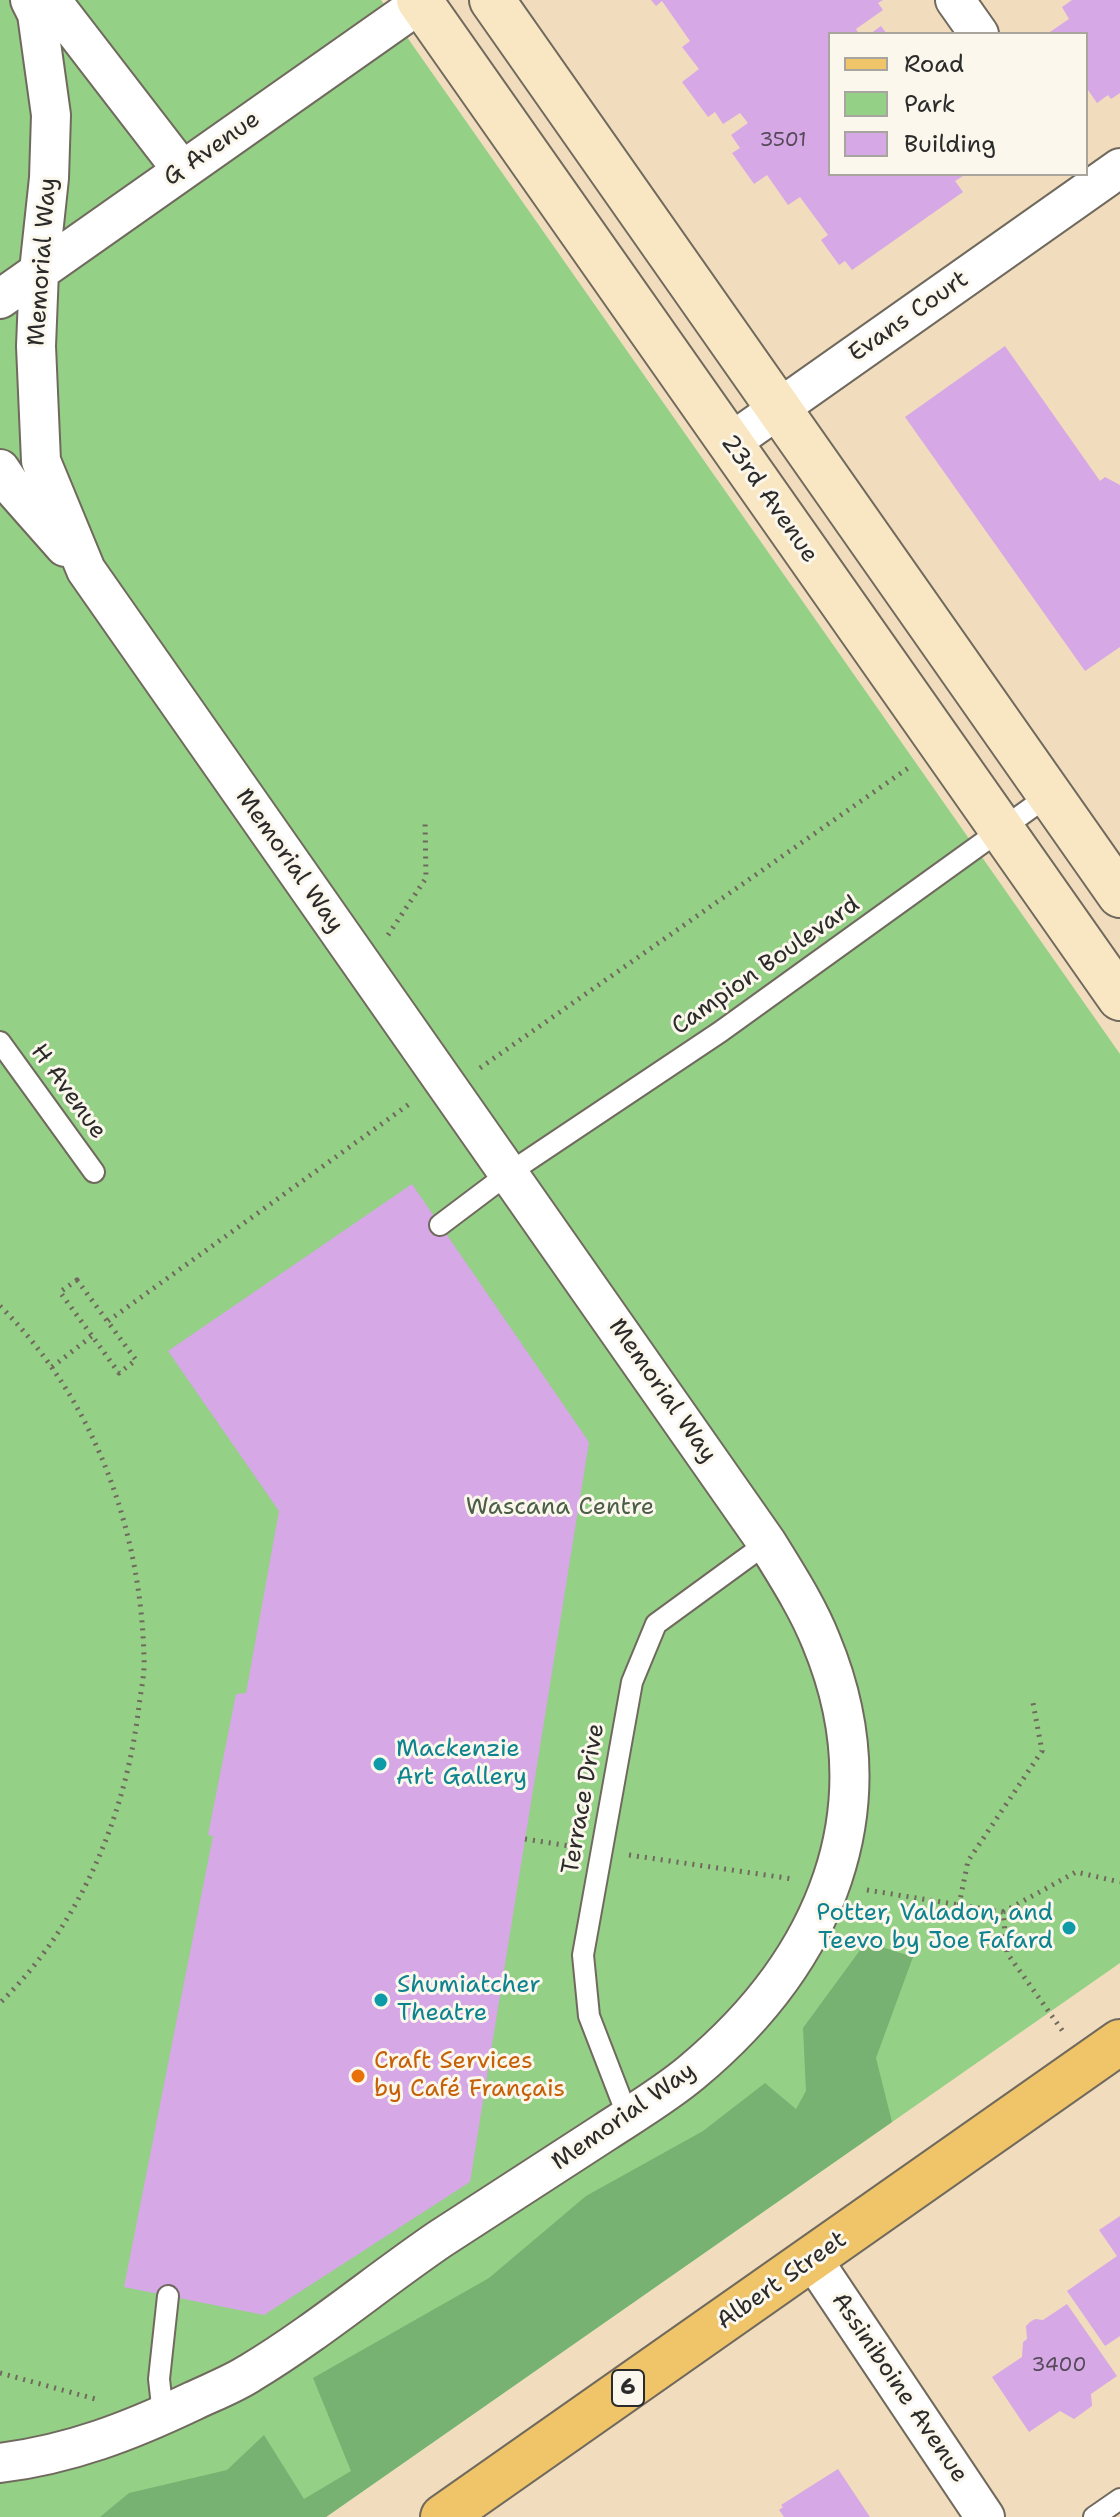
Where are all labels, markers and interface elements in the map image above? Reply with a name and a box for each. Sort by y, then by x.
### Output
legend [828,32,1088,176]
text: Road [904,48,964,80]
text: Park [904,88,956,120]
street label: G Avenue [158,105,266,193]
text: Building [904,128,996,160]
house number: 3501 [759,129,807,153]
street label: Memorial Way [23,177,63,347]
street label: Evans Court [844,265,974,369]
street label: 23rd Avenue [714,429,824,569]
street label: Memorial Way [229,784,349,938]
street label: Campion Boulevard [667,890,865,1042]
street label: H Avenue [24,1039,112,1145]
street label: Memorial Way [602,1314,722,1468]
park label: Wascana Centre [466,1494,654,1522]
street label: Terrace Drive [557,1721,611,1877]
place label: Mackenzie Art Gallery [396,1736,527,1792]
marker: Mackenzie Art Gallery [371,1755,389,1773]
place label: Potter, Valadon, and Teevo by Joe Fafard [816,1900,1053,1956]
marker: Potter, Valadon, and Teevo by Joe Fafard [1060,1919,1078,1937]
place label: Shumiatcher Theatre [397,1972,541,2028]
marker: Shumiatcher Theatre [372,1991,390,2009]
place label: Craft Services by Café Français [374,2048,565,2104]
street label: Memorial Way [547,2057,701,2177]
marker: Craft Services by Café Français [349,2067,367,2085]
street label: Albert Street [712,2226,852,2336]
street label: Assiniboine Avenue [825,2287,973,2489]
house number: 3400 [1032,2354,1086,2378]
road number: 6 [612,2370,644,2406]

